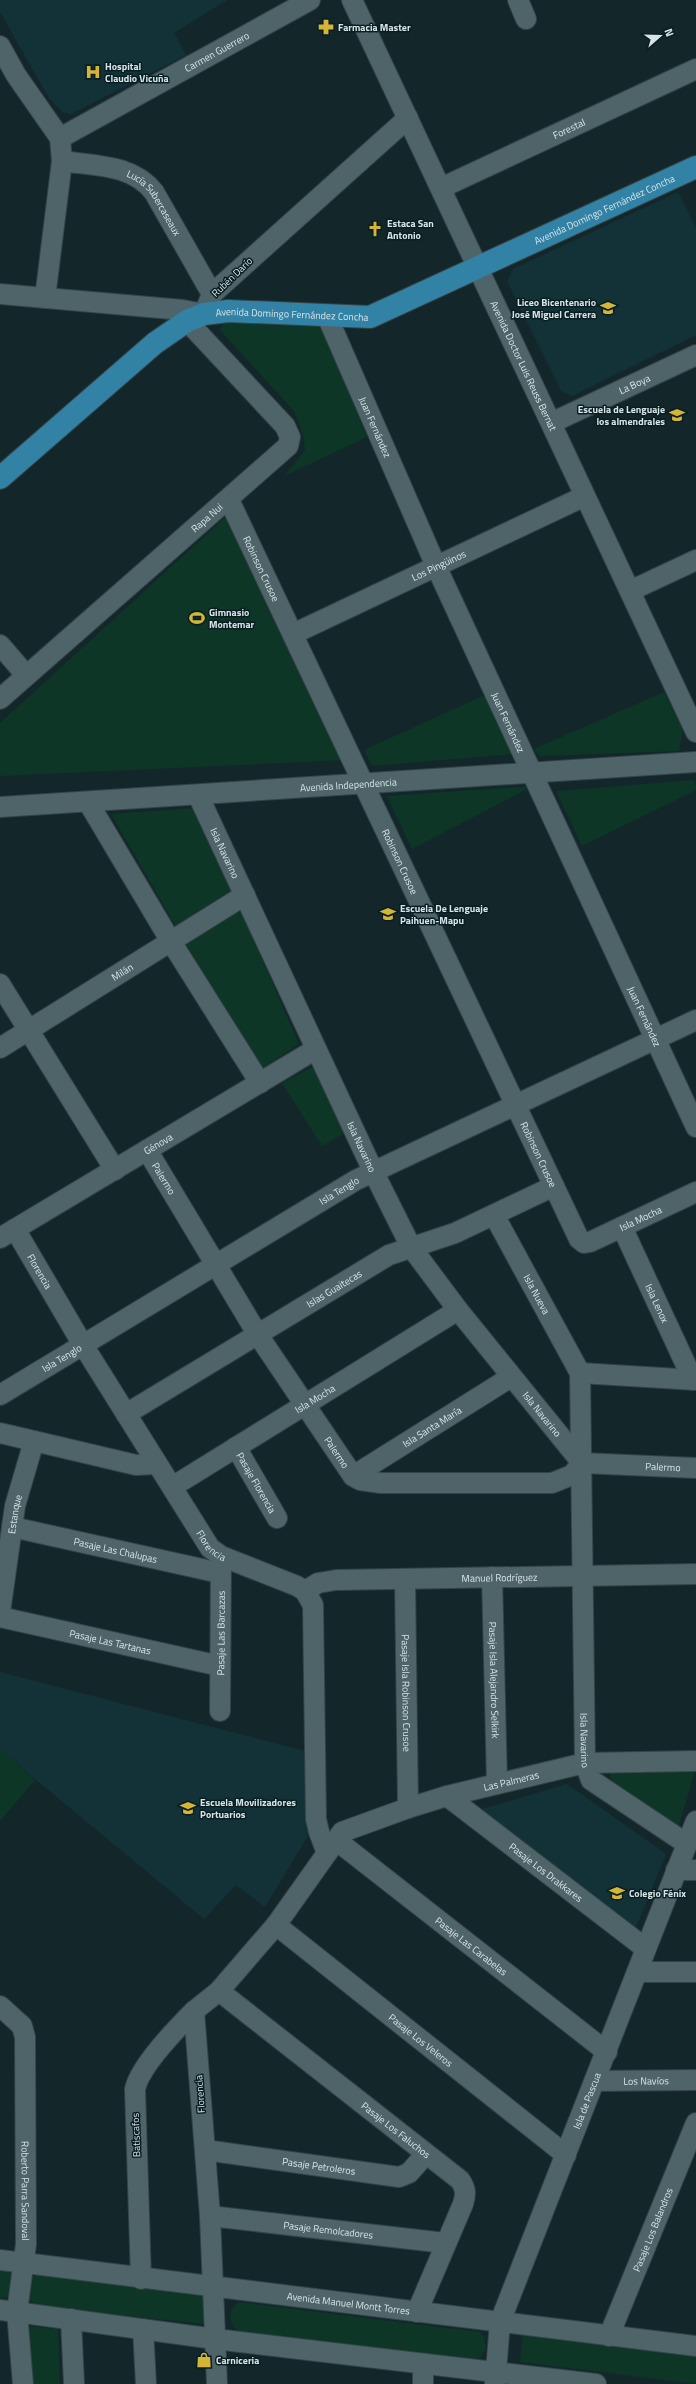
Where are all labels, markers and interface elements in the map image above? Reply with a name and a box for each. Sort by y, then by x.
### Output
north arrow [640,16,680,56]
pharmacy icon: Farmacia Master [317,18,335,36]
place label: Farmacia Master [338,20,411,35]
text: N [661,26,678,39]
street label: Carmen Guerrero [182,28,252,75]
place label: Hospital Claudio Vicuña [105,59,169,86]
hospital icon: Hospital Claudio Vicuña [84,63,102,81]
street label: Forestal [550,114,587,142]
street label: Lucía Subercaseaux [125,166,185,239]
street label: Avenida Domingo Fernández Concha [532,170,677,248]
place label: Estaca San Antonio [387,216,434,243]
church icon: Estaca San Antonio [366,220,384,238]
street label: Rubén Darío [208,254,256,300]
place label: Liceo Bicentenario José Miguel Carrera [512,295,596,322]
street label: Avenida Doctor Luis Reuss Bernat [487,298,561,434]
school or university icon: Liceo Bicentenario José Miguel Carrera [599,299,617,317]
street label: Avenida Domingo Fernández Concha [215,303,369,324]
street label: La Boya [616,370,652,398]
street label: Juan Fernández [355,394,395,460]
place label: Escuela de Lenguaje los almendrales [578,402,665,429]
school or university icon: Escuela de Lenguaje los almendrales [668,406,686,424]
street label: Rapa Nui [187,499,226,536]
street label: Robinson Crusoe [240,533,283,604]
street label: Los Pingüinos [409,546,468,584]
place label: Gimnasio Montemar [209,605,255,632]
sports icon: Gimnasio Montemar [188,609,206,627]
street label: Juan Fernández [488,690,529,755]
street label: Avenida Independencia [299,774,397,795]
street label: Isla Navarino [207,825,243,881]
street label: Robinson Crusoe [378,826,422,897]
place label: Escuela De Lenguaje Paihuen-Mapu [400,901,488,928]
school or university icon: Escuela De Lenguaje Paihuen-Mapu [379,905,397,923]
street label: Milán [108,959,136,984]
street label: Juan Fernández [624,984,665,1049]
street label: Isla Navarino [343,1119,380,1175]
street label: Robinson Crusoe [517,1119,561,1190]
street label: Génova [141,1129,175,1158]
street label: Palermo [148,1159,180,1197]
street label: Isla Tenglo [316,1172,362,1208]
street label: Isla Mocha [617,1202,664,1235]
street label: Florencia [24,1251,56,1292]
street label: Islas Guaitecas [303,1265,365,1311]
street label: Isla Nueva [520,1271,554,1317]
street label: Isla Lenox [642,1281,673,1326]
street label: Isla Tenglo [39,1340,84,1376]
street label: Isla Mocha [292,1380,338,1417]
street label: Isla Navarino [519,1388,565,1440]
street label: Isla Santa María [399,1402,464,1451]
street label: Palermo [321,1433,353,1471]
street label: Pasaje Florencia [233,1449,280,1516]
street label: Palermo [645,1458,681,1475]
street label: Estanque [4,1493,26,1535]
street label: Florencia [193,1527,228,1565]
street label: Pasaje Las Chalupas [72,1533,159,1566]
street label: Manuel Rodríguez [461,1569,538,1585]
street label: Pasaje Las Barcazas [213,1590,228,1676]
street label: Pasaje Isla Alejandro Selkirk [486,1621,503,1739]
street label: Pasaje Las Tartanas [68,1625,153,1658]
street label: Pasaje Isla Robinson Crusoe [398,1634,415,1752]
street label: Isla Navarino [577,1713,594,1770]
street label: Las Palmeras [482,1767,541,1795]
place label: Escuela Movilizadores Portuarios [200,1795,296,1822]
school or university icon: Escuela Movilizadores Portuarios [179,1799,197,1817]
street label: Pasaje Los Drakkares [506,1839,587,1906]
school or university icon: Colegio Fénix [608,1884,626,1902]
place label: Colegio Fénix [629,1886,686,1901]
street label: Pasaje Las Carabelas [432,1913,511,1979]
street label: Pasaje Los Veleros [386,2010,457,2070]
street label: Isla de Pascua [569,2070,604,2131]
street label: Los Navíos [623,2073,669,2088]
street label: Florencia [191,2074,209,2114]
street label: Pasaje Los Faluchos [358,2098,434,2162]
street label: Batiscafos [128,2112,144,2157]
street label: Roberto Parra Sandoval [18,2141,33,2241]
street label: Pasaje Petroleros [281,2153,357,2178]
street label: Pasaje Los Balandros [629,2185,676,2274]
street label: Pasaje Remolcadores [283,2217,374,2242]
street label: Avenida Manuel Montt Torres [286,2288,411,2318]
shop icon: Carniceria [195,2351,213,2369]
place label: Carniceria [216,2353,259,2368]

